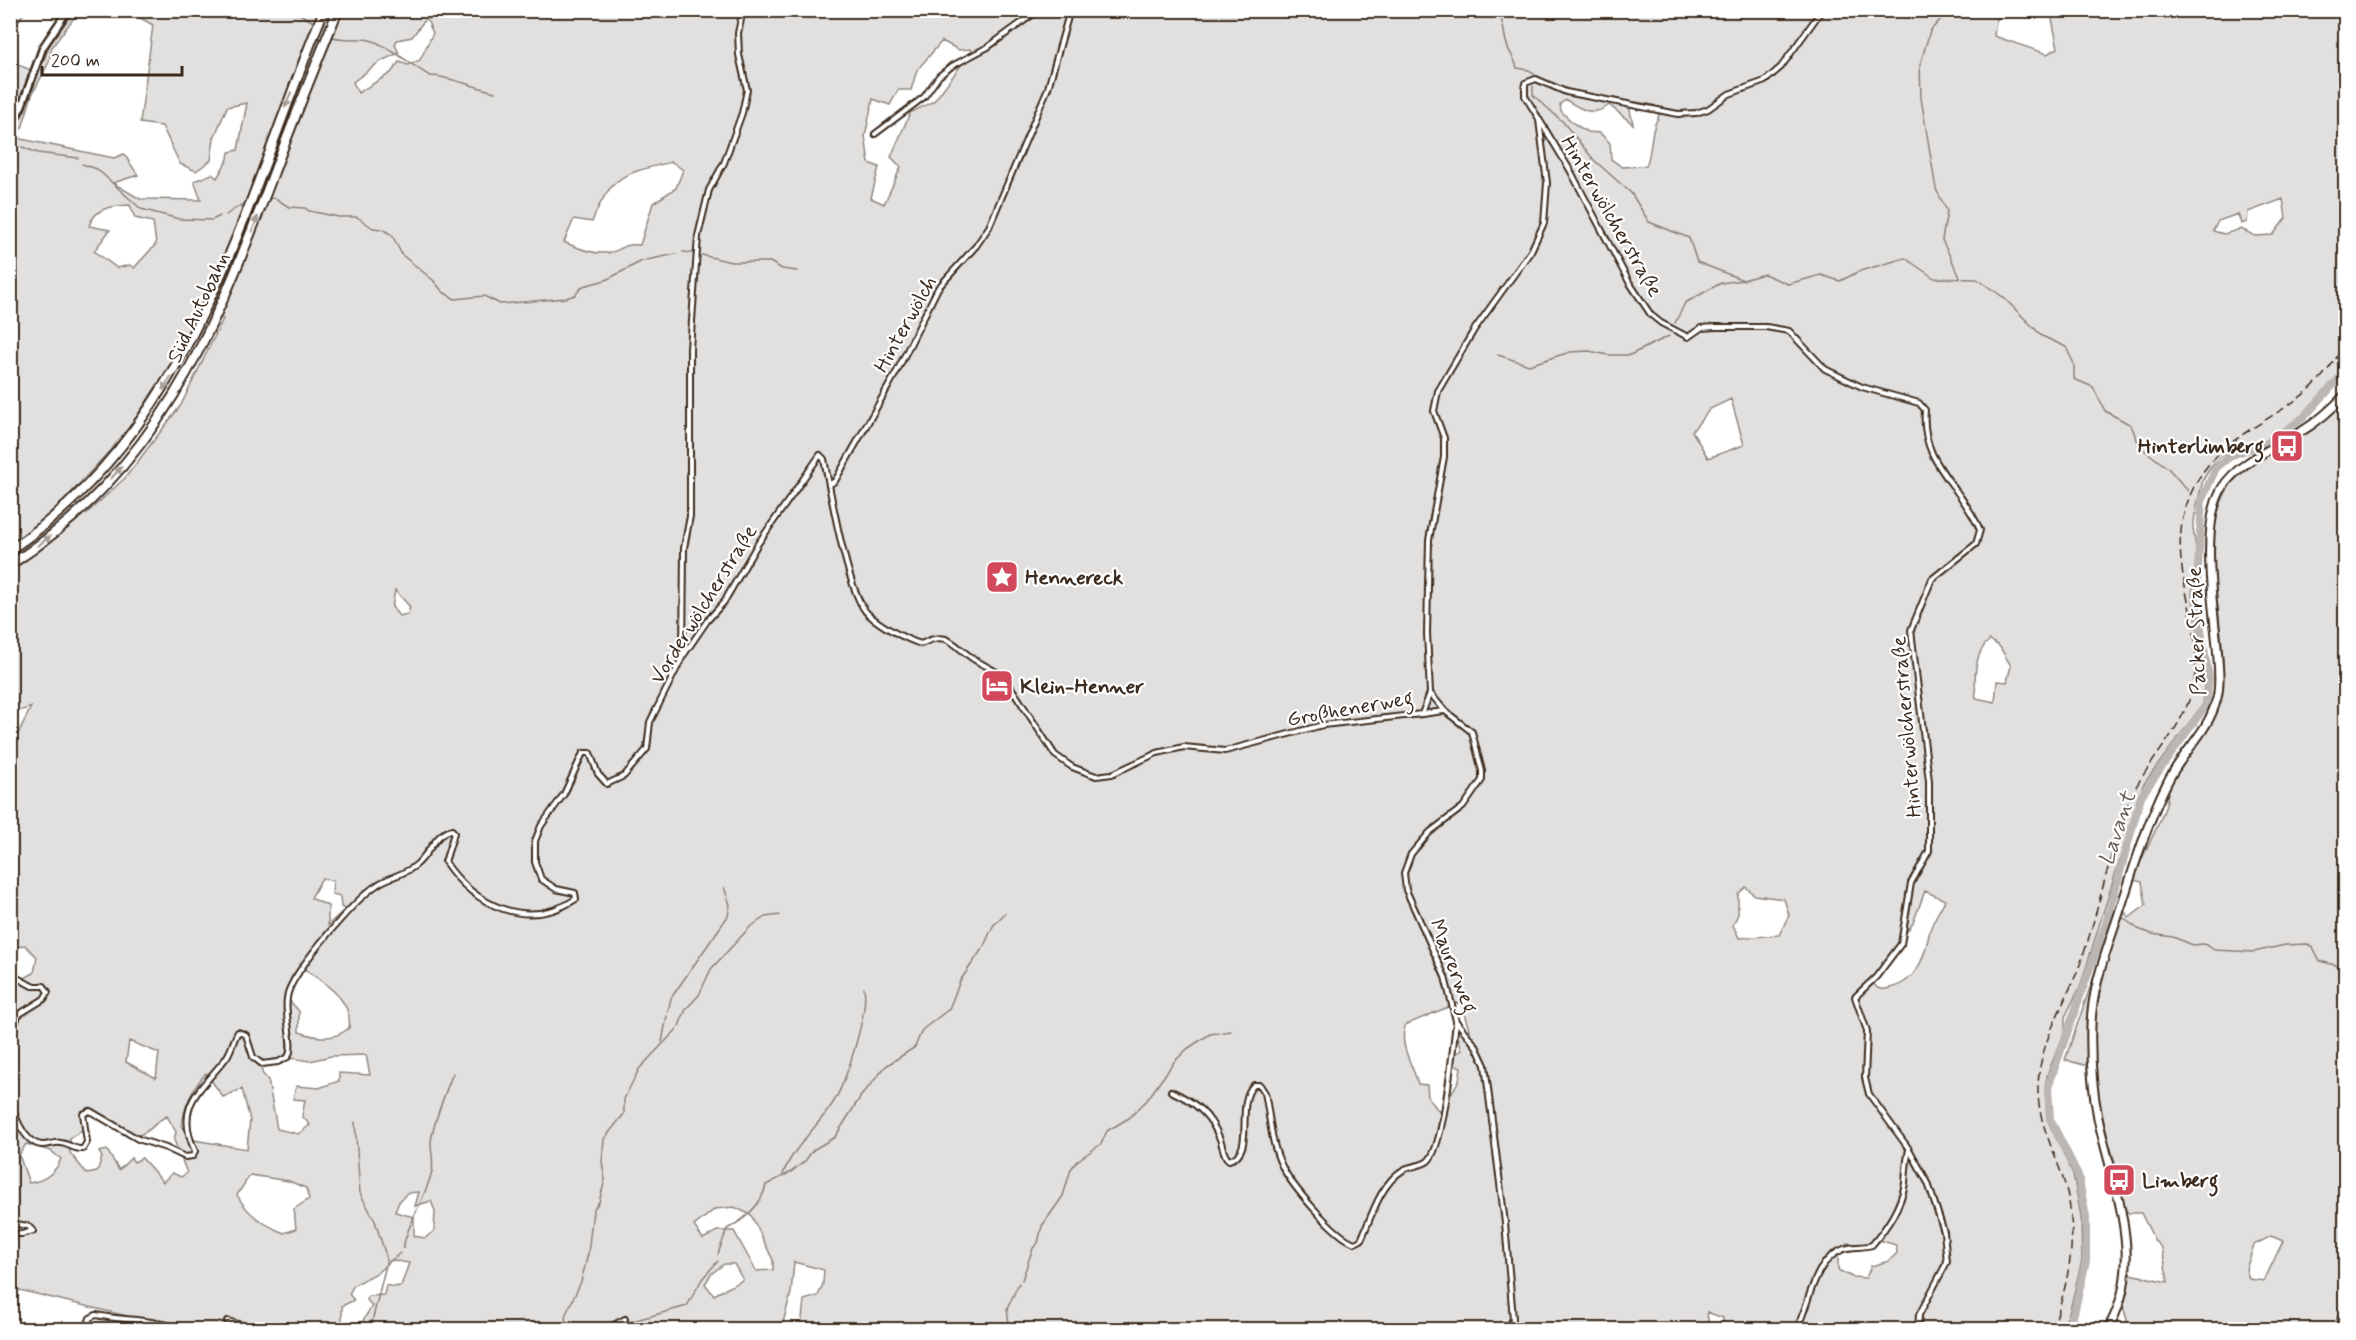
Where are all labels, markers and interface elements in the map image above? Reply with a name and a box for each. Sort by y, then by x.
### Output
scale bar [42,39,182,77]
text: 200 m [51,49,100,73]
one-way arrow [283,91,293,109]
street label: Hinterwölcherstraße [1554,131,1669,302]
one-way arrow [250,215,260,233]
street label: Süd Autobahn [161,247,237,368]
street label: Hinterwölch [868,271,944,378]
one-way arrow [162,375,173,391]
bus stop icon: Hinterlimberg [2269,428,2305,464]
place label: Hinterlimberg [2138,433,2264,463]
one-way arrow [109,466,122,481]
street label: Vorderwölcherstraße [644,520,764,690]
one-way arrow [36,535,51,548]
place icon: Hennereck [984,559,1020,595]
place label: Hennereck [1025,564,1124,592]
street label: Packer Straße [2181,566,2213,696]
street label: Hinterwölcherstraße [1885,635,1929,819]
hotel icon: Klein-Henner [979,668,1015,704]
place label: Klein-Henner [1020,673,1144,701]
street label: Großhenerweg [1285,684,1416,736]
water label: Lavant [2093,787,2143,869]
street label: Maurerweg [1420,915,1484,1018]
bus stop icon: Limberg [2101,1162,2137,1198]
place label: Limberg [2142,1167,2219,1197]

